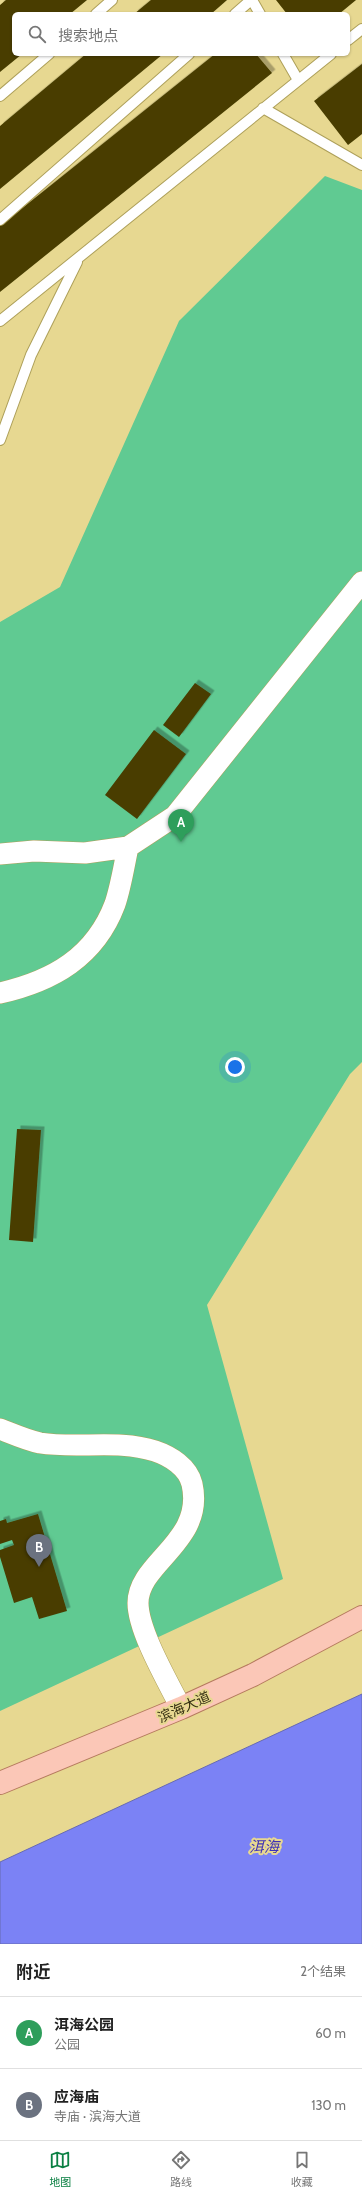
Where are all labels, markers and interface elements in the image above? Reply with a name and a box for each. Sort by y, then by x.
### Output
search box [12,12,350,56]
icon: search [26,23,48,45]
text: 搜索地点 [58,27,118,45]
pin: A [168,809,194,842]
your location [225,1057,245,1077]
pin: B [26,1534,52,1567]
street label: 滨海大道 [155,1687,213,1727]
water label: 洱海 [249,1838,281,1856]
text: 附近 [16,1962,50,1982]
text: 2个结果 [300,1963,346,1979]
text: 洱海公园 [54,2016,114,2034]
text: A [25,2025,33,2041]
text: 60 m [315,2025,346,2041]
text: 公园 [54,2036,80,2052]
text: 应海庙 [54,2088,99,2106]
text: B [25,2097,33,2113]
text: 130 m [311,2097,346,2113]
text: 寺庙 · 滨海大道 [54,2108,141,2124]
tab: 地图 [49,2149,71,2189]
tab: 路线 [170,2149,192,2189]
tab: 收藏 [291,2149,313,2189]

